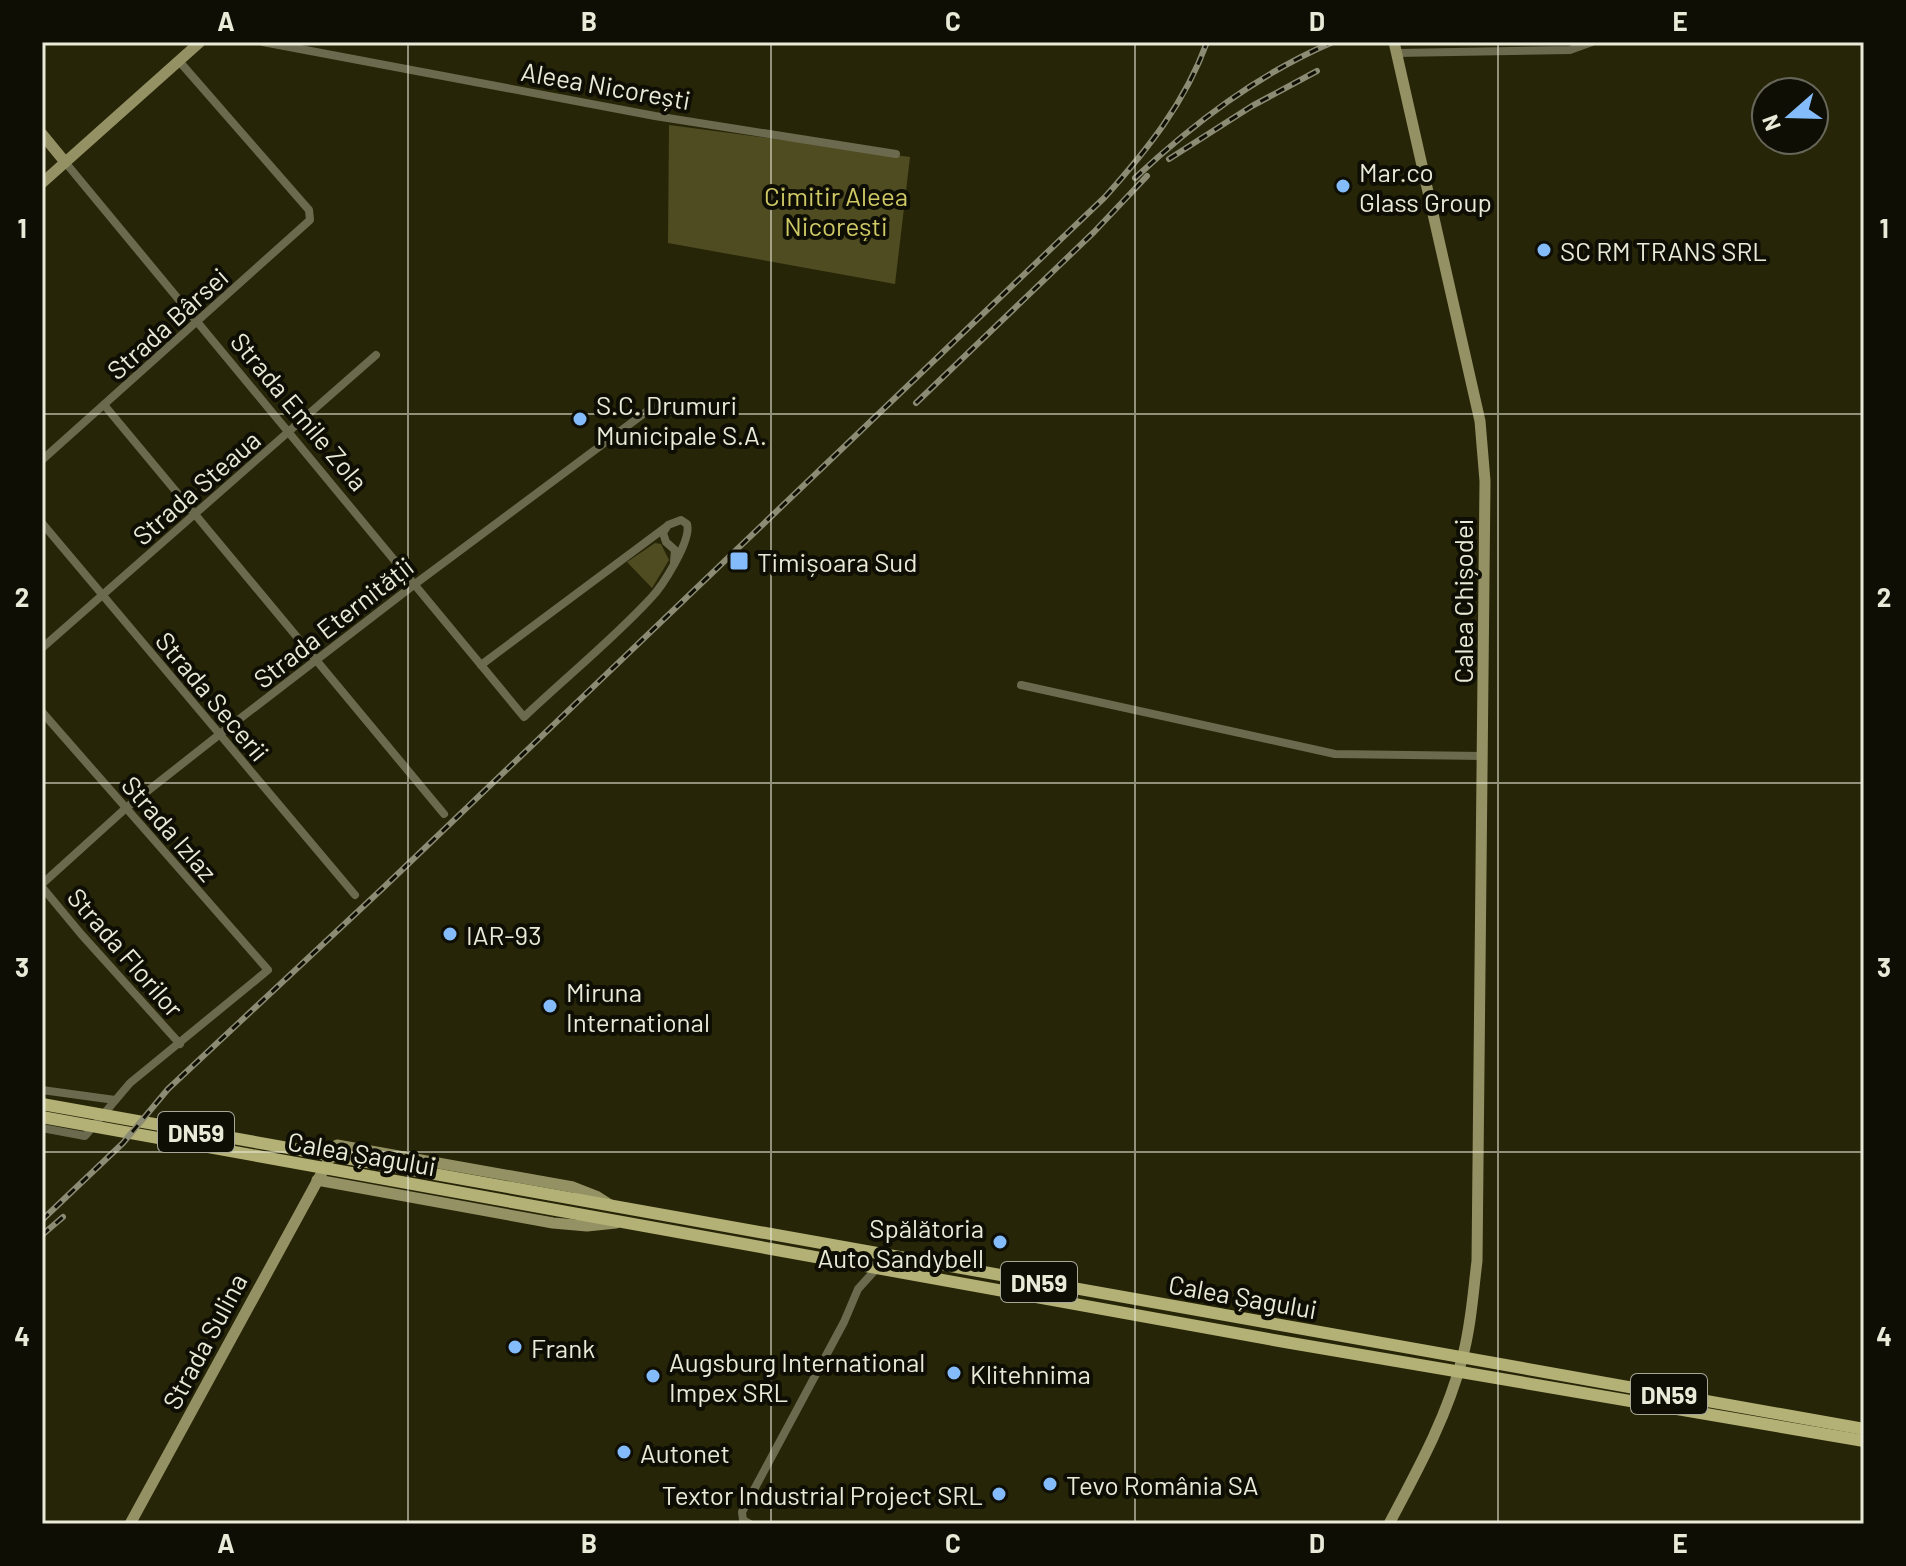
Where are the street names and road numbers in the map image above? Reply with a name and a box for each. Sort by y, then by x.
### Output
street label: Aleea Nicorești [519,55,693,115]
street label: Strada Bârsei [100,261,234,385]
street label: Strada Emile Zola [225,326,375,496]
street label: Strada Steaua [126,423,266,551]
street label: Calea Chișodei [1447,519,1478,683]
street label: Strada Eternității [247,550,419,694]
street label: Strada Secerii [150,625,276,767]
street label: Strada Izlaz [116,769,224,887]
street label: Strada Florilor [62,881,191,1023]
road number: DN59 [158,1112,234,1152]
street label: Calea Șagului [285,1125,439,1181]
road number: DN59 [1001,1262,1077,1302]
street label: Strada Sulina [155,1268,253,1414]
street label: Calea Șagului [1166,1268,1320,1324]
road number: DN59 [1631,1374,1707,1414]

